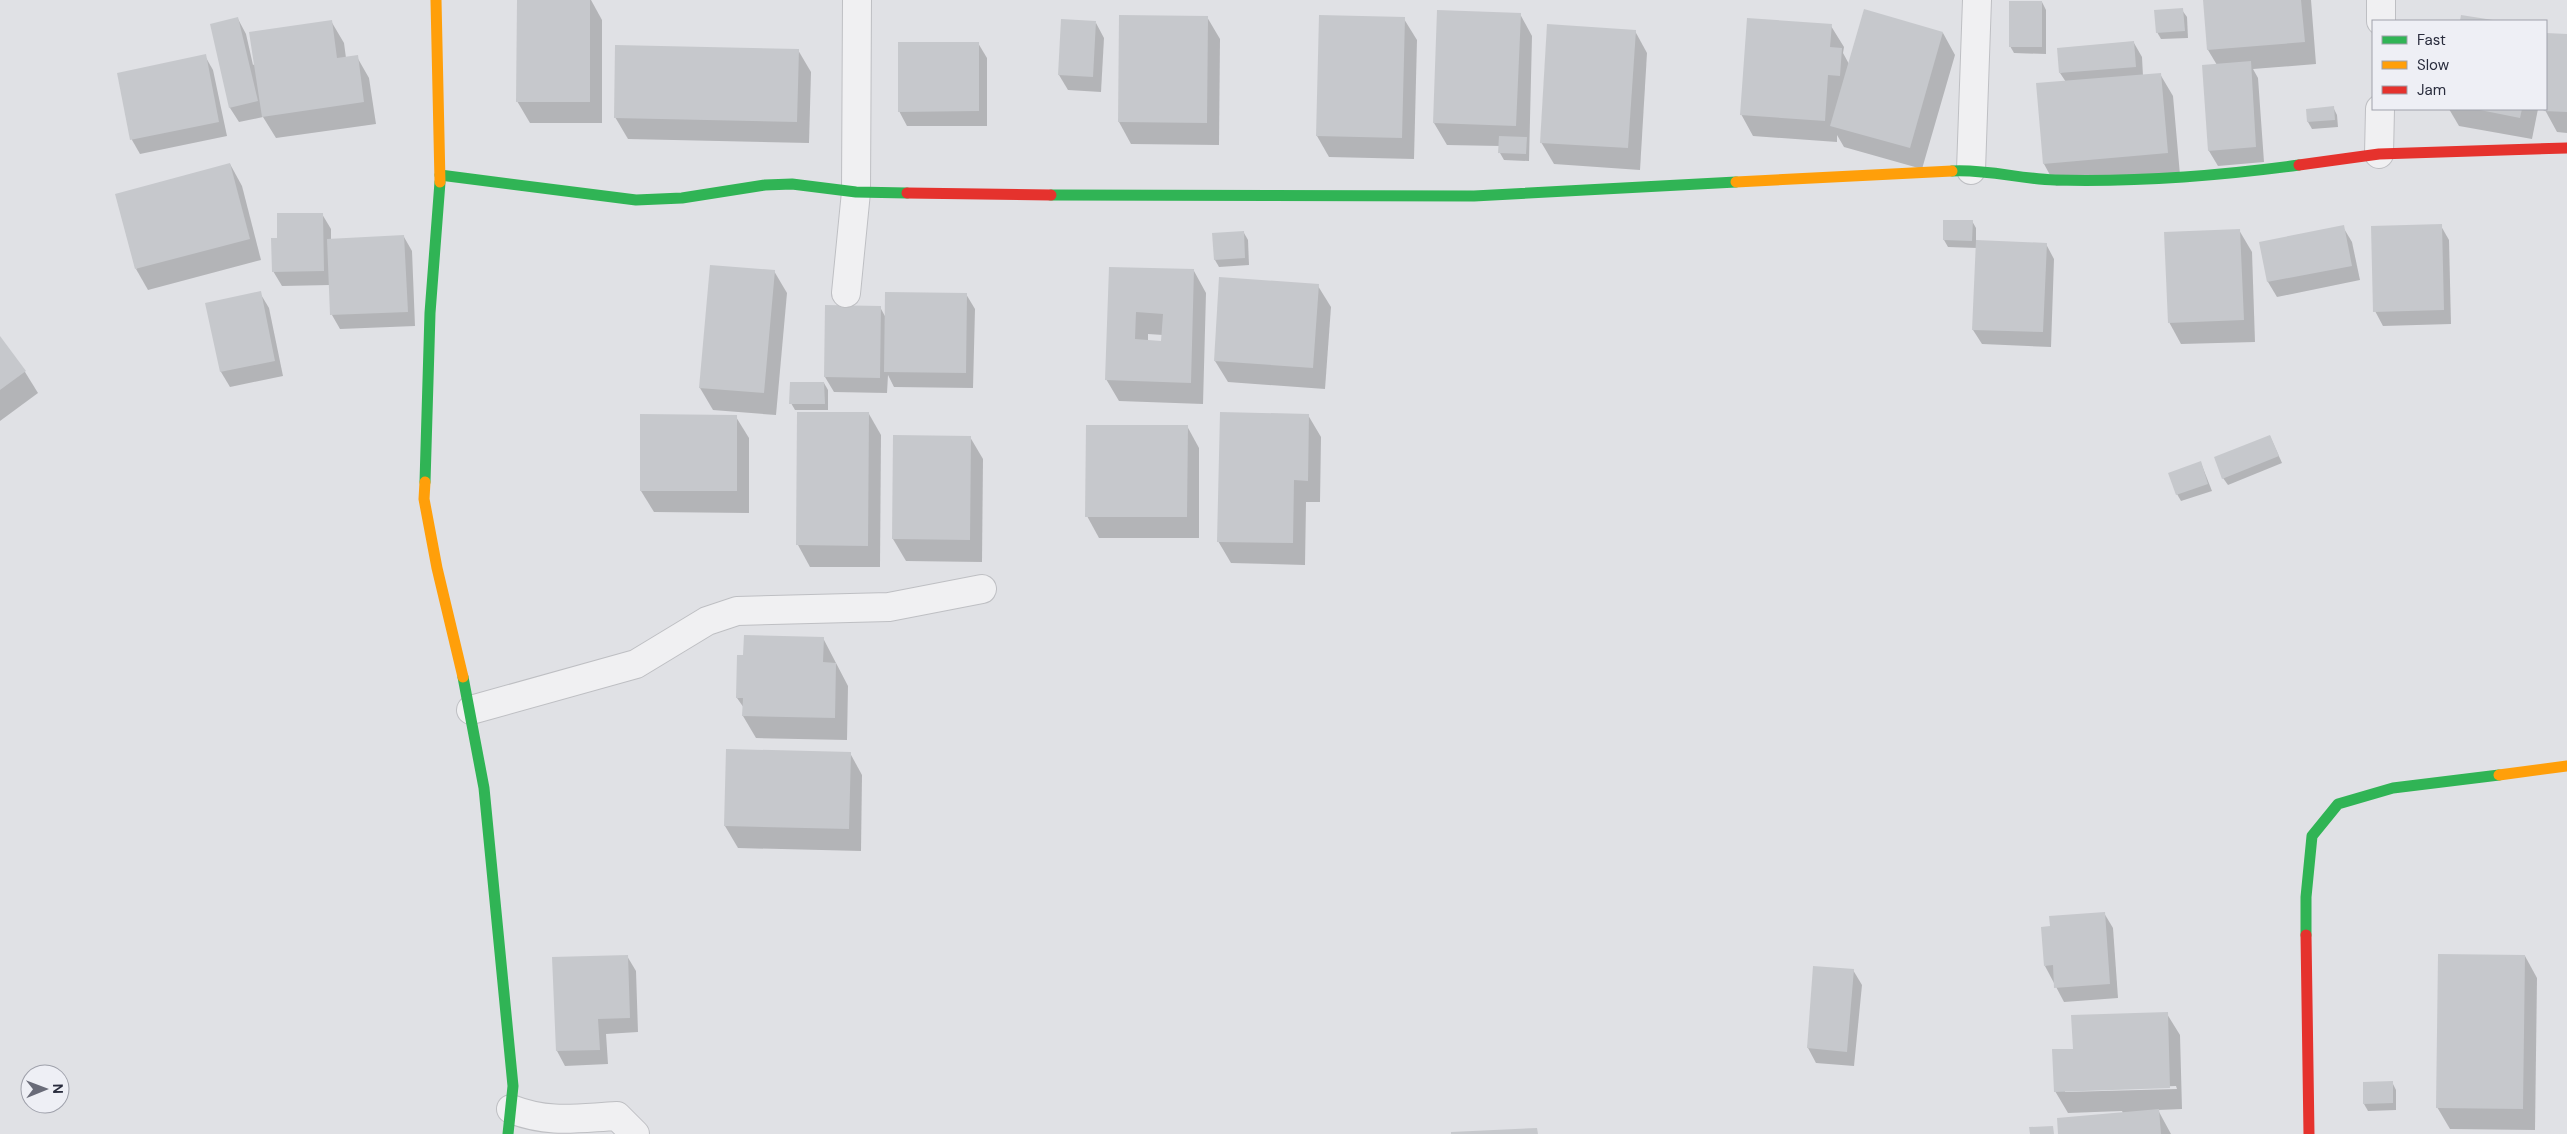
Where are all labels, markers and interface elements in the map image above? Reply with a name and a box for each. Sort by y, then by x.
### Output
legend [2372,20,2547,110]
text: Fast [2417,30,2446,50]
text: Slow [2417,55,2450,75]
text: Jam [2417,80,2446,100]
north arrow [20,1064,70,1114]
text: N [49,1084,67,1094]

